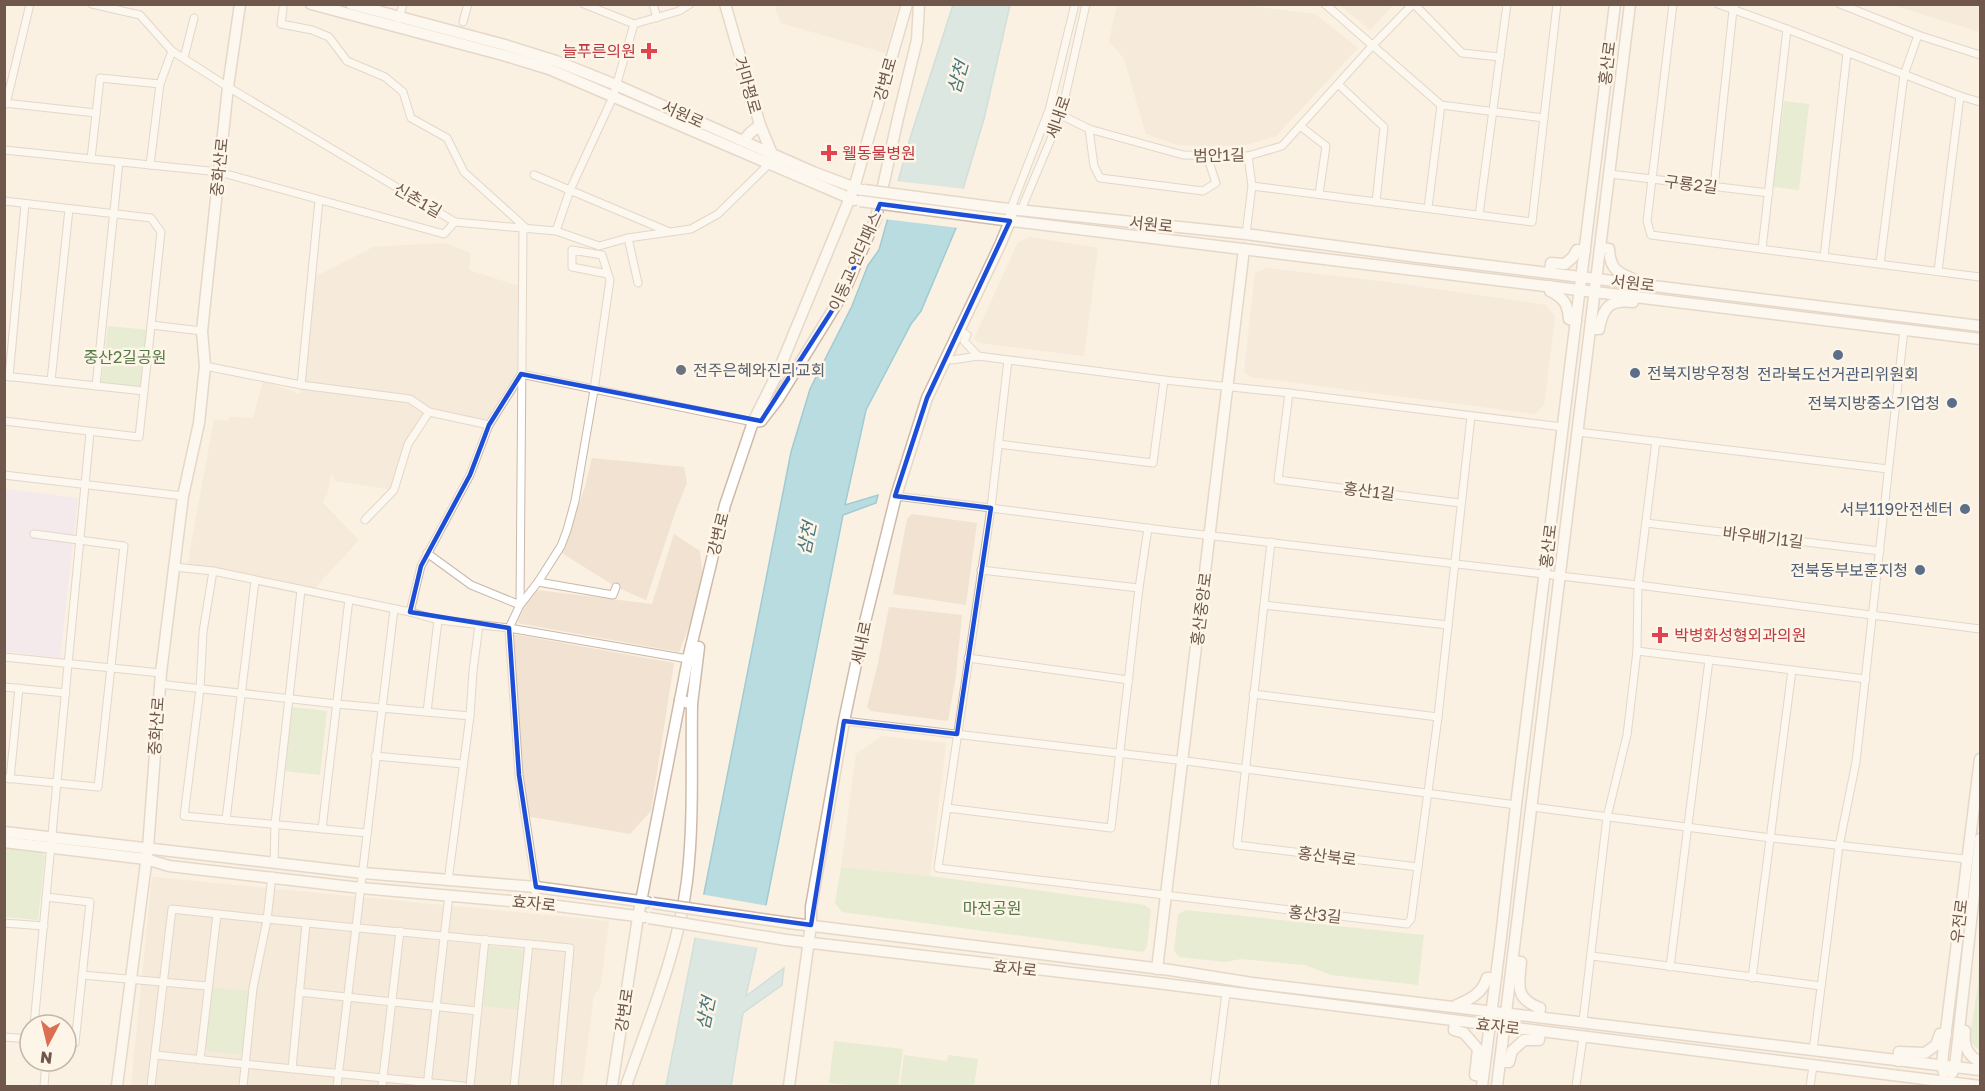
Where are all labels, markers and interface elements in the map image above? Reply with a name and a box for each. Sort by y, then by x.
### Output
street label: 홍산로 [1594,40,1620,86]
place label: 늘푸른의원 [562,41,636,61]
marker: 늘푸른의원 [640,42,658,60]
street label: 거마평로 [730,54,766,116]
street label: 강변로 [869,55,901,103]
water label: 삼천 [942,56,973,96]
street label: 세내로 [1041,93,1075,141]
street label: 서원로 [659,96,707,132]
street label: 중화산로 [206,136,232,197]
place label: 웰동물병원 [842,143,916,163]
marker: 웰동물병원 [820,144,838,162]
street label: 범안1길 [1193,145,1245,165]
street label: 구룡2길 [1663,171,1719,197]
street label: 신촌1길 [391,178,445,222]
street label: 이동교 언더패스 [824,208,886,314]
street label: 서원로 [1128,212,1174,236]
street label: 서원로 [1610,270,1656,296]
park label: 중산2길공원 [84,347,166,367]
marker: 전라북도선거관리위원회 [1831,348,1845,362]
place label: 전주은혜와진리교회 [693,360,825,380]
marker: 전주은혜와진리교회 [674,363,688,377]
place label: 전북지방우정청 [1647,363,1750,383]
place label: 전라북도선거관리위원회 [1757,364,1919,384]
marker: 전북지방우정청 [1628,366,1642,380]
place label: 전북지방중소기업청 [1808,393,1940,413]
marker: 전북지방중소기업청 [1945,396,1959,410]
street label: 홍산1길 [1342,478,1396,504]
place label: 서부119안전센터 [1839,499,1953,519]
marker: 서부119안전센터 [1958,502,1972,516]
street label: 강변로 [703,510,733,558]
water label: 삼천 [792,517,821,556]
street label: 바우배기1길 [1721,522,1805,552]
street label: 홍산로 [1535,523,1561,569]
place label: 전북동부보훈지청 [1790,560,1908,580]
marker: 전북동부보훈지청 [1913,563,1927,577]
street label: 홍산중앙로 [1187,571,1215,647]
street label: 세내로 [847,619,875,667]
place label: 박병화성형외과의원 [1674,625,1806,645]
marker: 박병화성형외과의원 [1651,626,1669,644]
street label: 중화산로 [144,696,168,756]
street label: 홍산북로 [1297,842,1358,870]
street label: 효자로 [511,891,557,915]
park label: 마전공원 [963,898,1021,918]
street label: 우전로 [1946,898,1972,944]
street label: 홍산3길 [1287,901,1343,927]
street label: 효자로 [992,956,1038,980]
street label: 강변로 [611,986,637,1033]
water label: 삼천 [691,992,720,1031]
north arrow [18,1013,78,1073]
street label: 효자로 [1475,1013,1521,1039]
text: N [39,1047,53,1069]

